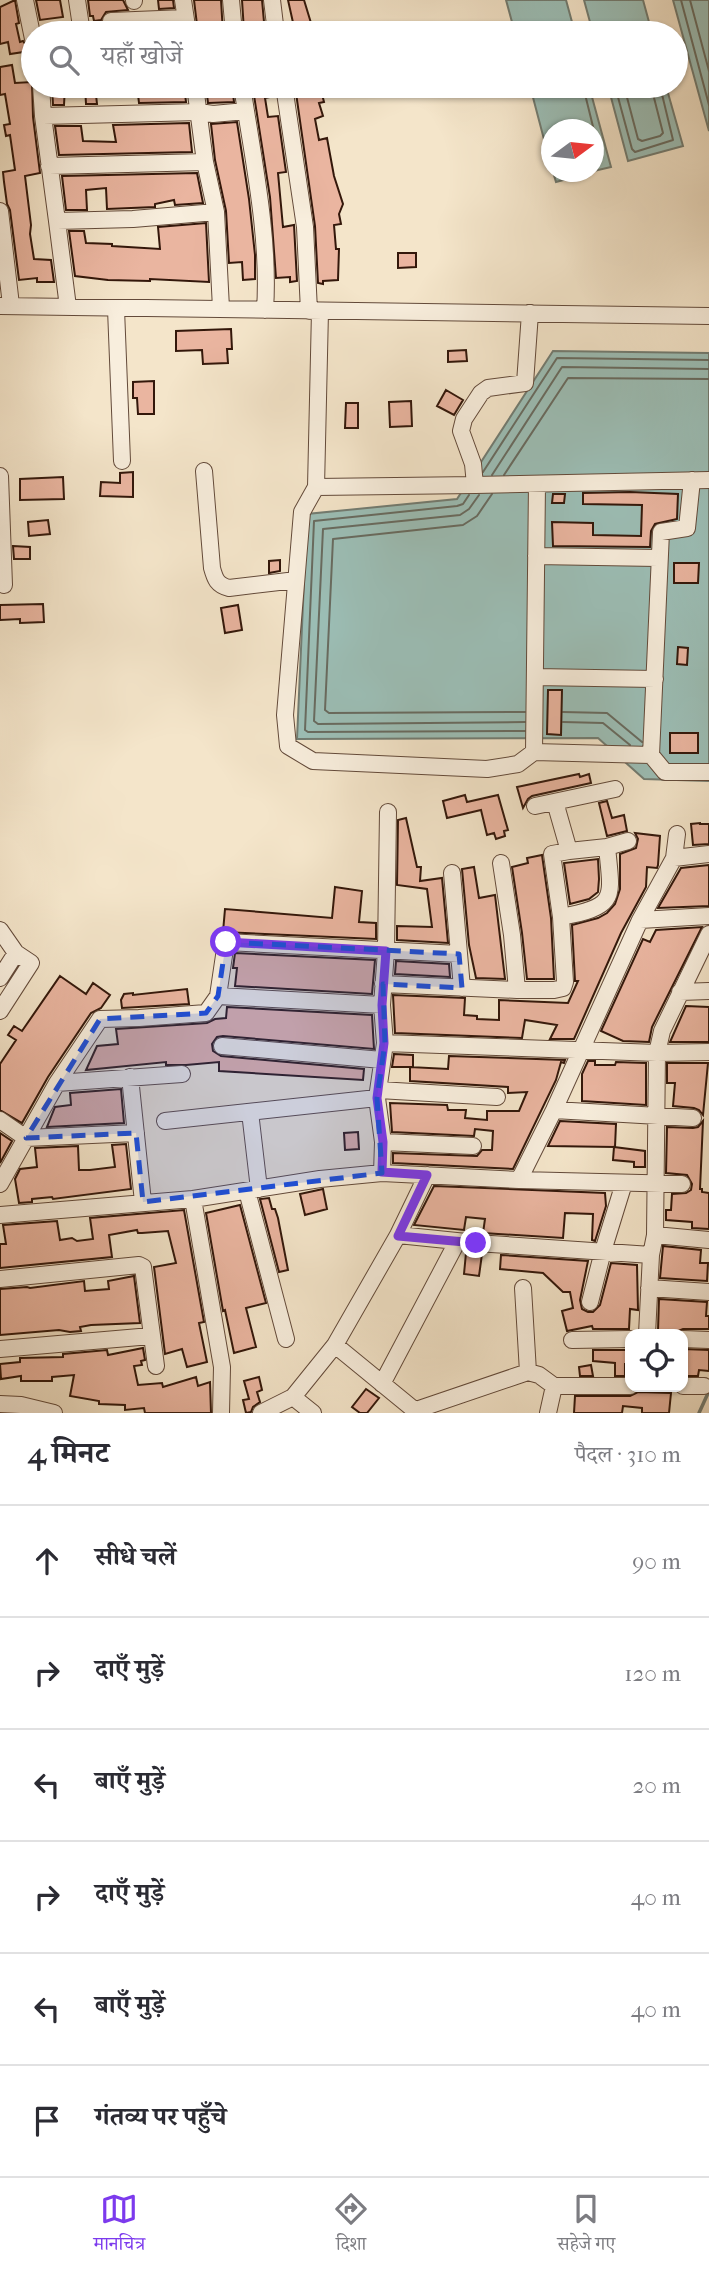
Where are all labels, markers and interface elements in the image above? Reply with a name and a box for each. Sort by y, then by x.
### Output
search box [21,21,688,98]
text: यहाँ खोजें [101,40,183,71]
icon: search [45,41,83,79]
north arrow [541,119,604,182]
route start [210,926,241,957]
route end [460,1227,491,1258]
map controls [625,1329,688,1392]
button: locate [625,1329,688,1392]
text: 4 मिनट [28,1436,109,1471]
text: पैदल · 310 m [575,1441,681,1468]
text: सीधे चलें [95,1541,176,1572]
icon: ahead [28,1542,66,1580]
text: 90 m [632,1548,681,1575]
text: दाएँ मुड़ें [95,1653,164,1684]
icon: right [28,1654,66,1692]
text: 120 m [624,1660,681,1687]
text: बाएँ मुड़ें [95,1765,165,1796]
icon: left [28,1766,66,1804]
text: 20 m [632,1772,681,1799]
text: दाएँ मुड़ें [95,1877,164,1908]
icon: right [28,1878,66,1916]
text: 40 m [631,1884,681,1911]
text: बाएँ मुड़ें [95,1989,165,2020]
icon: left [28,1990,66,2028]
text: 40 m [631,1996,681,2023]
text: गंतव्य पर पहुँचे [95,2101,226,2132]
icon: arrive [28,2102,66,2140]
tab: मानचित्र [94,2190,145,2262]
tab: दिशा [332,2190,370,2262]
tab: सहेजे गए [557,2190,615,2262]

